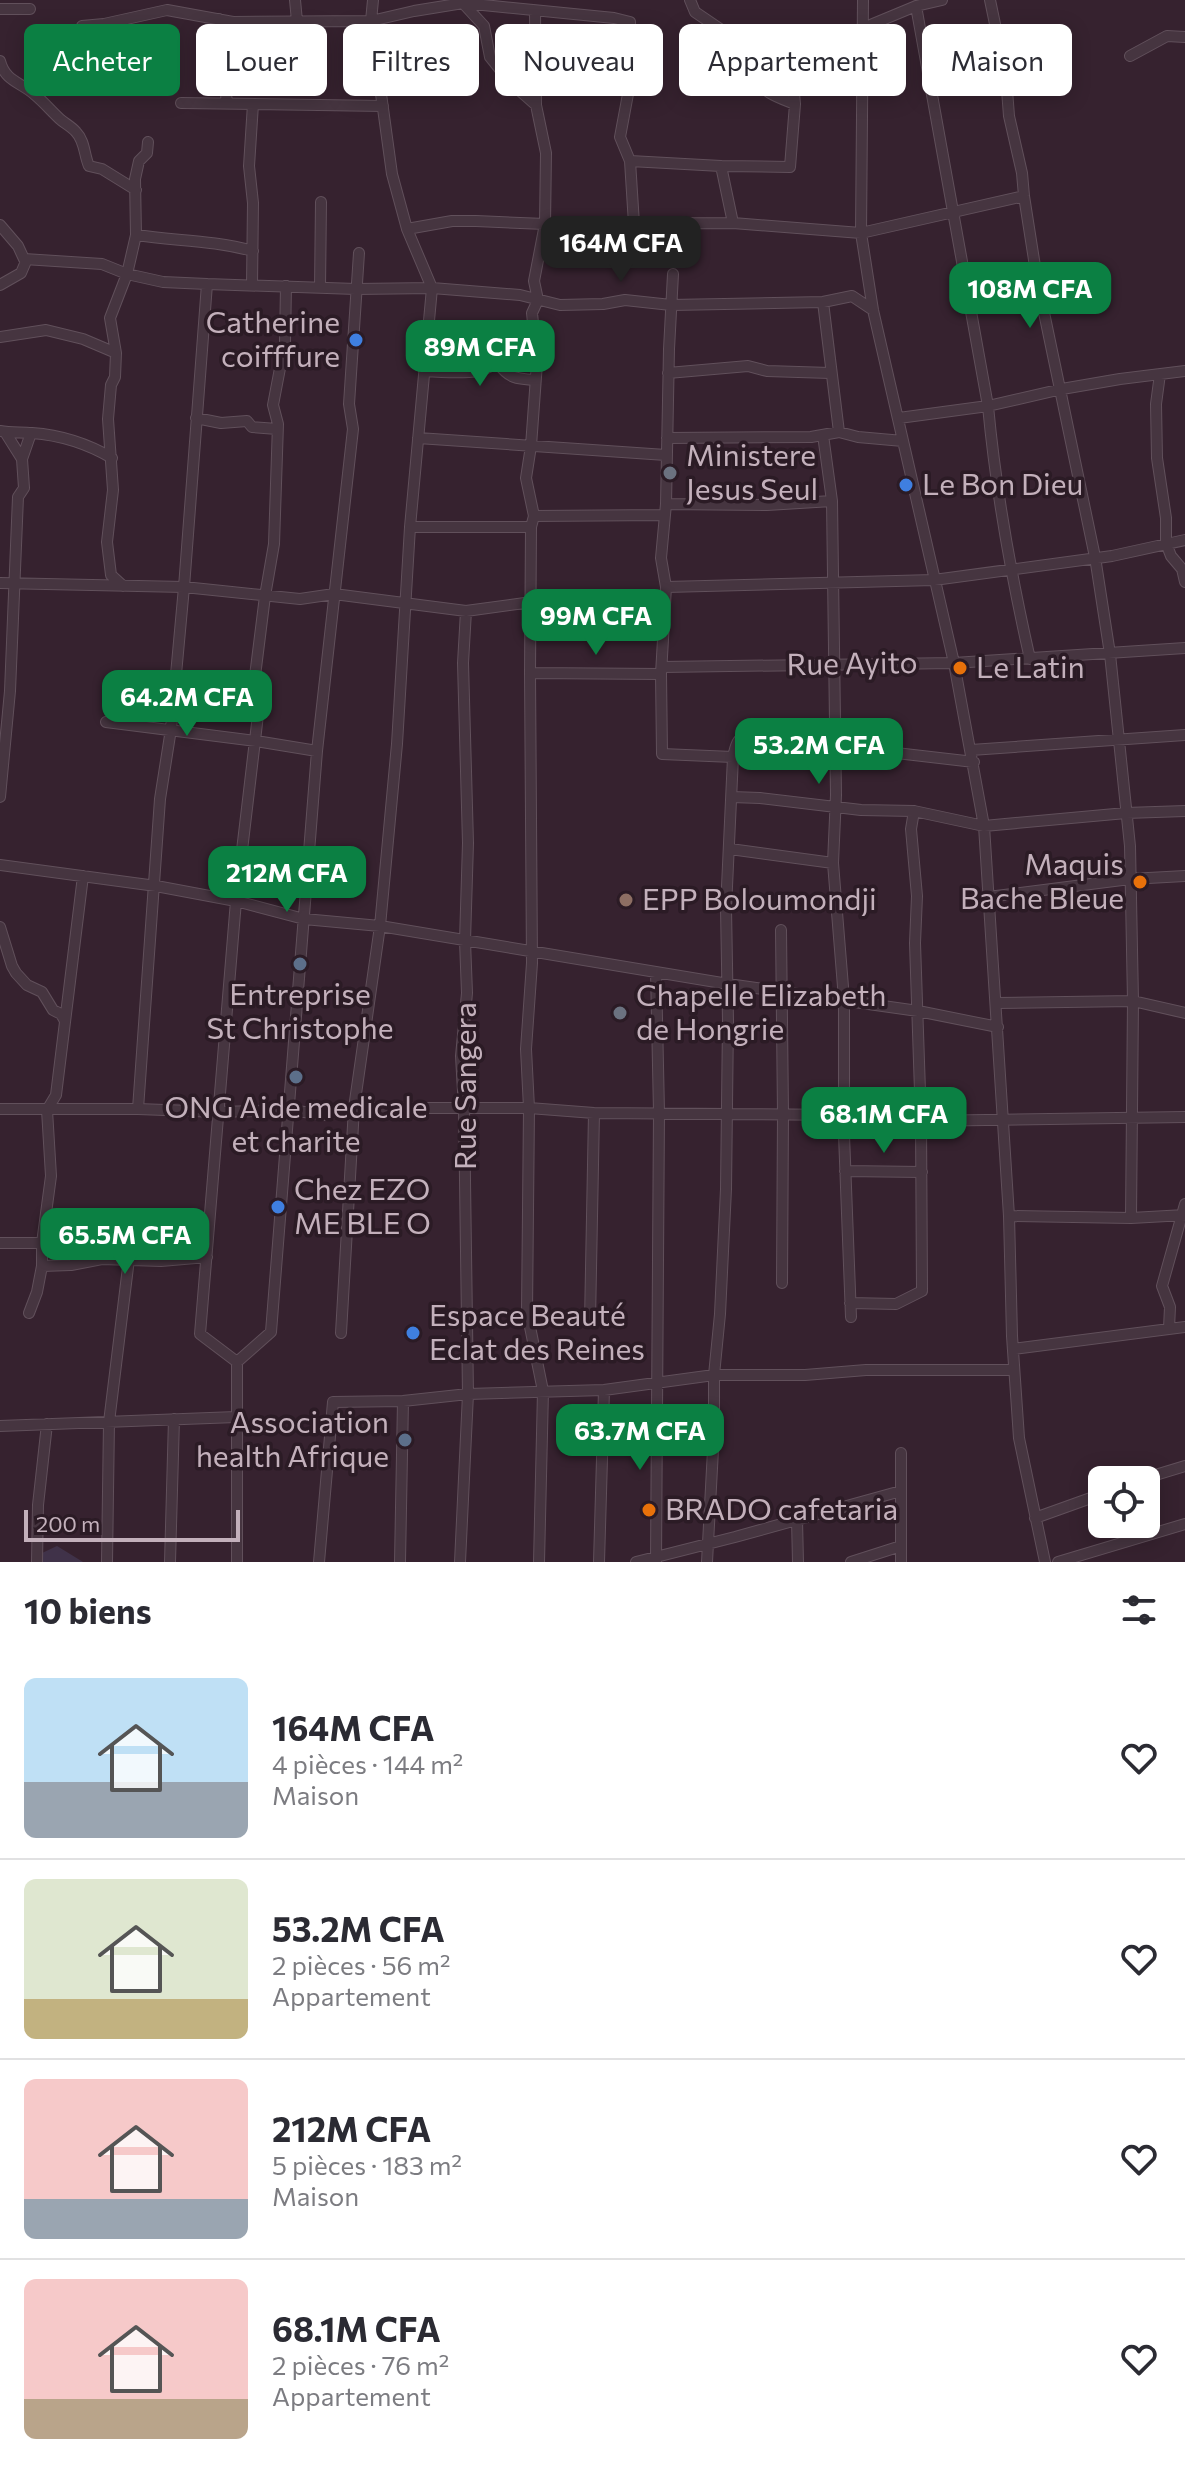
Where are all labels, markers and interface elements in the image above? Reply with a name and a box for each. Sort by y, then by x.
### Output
chip: Acheter [24,24,180,96]
chip: Louer [196,24,327,96]
chip: Filtres [343,24,479,96]
chip: Nouveau [495,24,663,96]
chip: Appartement [679,24,906,96]
chip: Maison [922,24,1072,96]
pin: 164M CFA [538,216,704,284]
text: 164M CFA [559,226,683,257]
pin: 108M CFA [947,262,1113,330]
text: 108M CFA [967,272,1093,303]
place label: Catherine coifffure [206,302,340,373]
pin: 89M CFA [406,320,554,388]
text: 89M CFA [424,330,536,361]
marker: Catherine coifffure [347,331,365,349]
place label: Ministere Jesus Seul [686,435,818,506]
marker: Ministere Jesus Seul [661,464,679,482]
place label: Le Bon Dieu [922,464,1083,501]
marker: Le Bon Dieu [897,476,915,494]
pin: 99M CFA [522,589,670,657]
text: 99M CFA [540,599,652,630]
street label: Rue Ayito [786,642,918,681]
place label: Le Latin [976,647,1085,684]
marker: Le Latin [951,659,969,677]
pin: 64.2M CFA [95,670,279,738]
text: 64.2M CFA [120,680,254,711]
pin: 53.2M CFA [727,718,911,786]
text: 53.2M CFA [753,728,885,759]
place label: Maquis Bache Bleue [960,844,1124,915]
pin: 212M CFA [204,846,370,914]
text: 212M CFA [226,856,348,887]
marker: Maquis Bache Bleue [1131,873,1149,891]
place label: EPP Boloumondji [642,879,877,916]
marker: EPP Boloumondji [617,891,635,909]
marker: Entreprise St Christophe [291,955,309,973]
place label: Entreprise St Christophe [206,974,394,1045]
place label: Chapelle Elizabeth de Hongrie [636,975,886,1046]
street label: Rue Sangera [445,1002,482,1170]
marker: Chapelle Elizabeth de Hongrie [611,1004,629,1022]
marker: ONG Aide medicale et charite [287,1068,305,1086]
place label: ONG Aide medicale et charite [164,1087,428,1158]
pin: 68.1M CFA [792,1087,976,1155]
text: 68.1M CFA [820,1097,948,1128]
place label: Chez EZO ME BLE O [294,1169,431,1240]
marker: Chez EZO ME BLE O [269,1198,287,1216]
pin: 65.5M CFA [33,1208,217,1276]
text: 65.5M CFA [58,1218,192,1249]
place label: Espace Beauté Eclat des Reines [429,1295,645,1366]
marker: Espace Beauté Eclat des Reines [404,1324,422,1342]
place label: Association health Afrique [196,1402,389,1473]
pin: 63.7M CFA [548,1404,732,1472]
text: 63.7M CFA [574,1414,706,1445]
marker: Association health Afrique [396,1431,414,1449]
map controls [1088,1466,1160,1538]
button: locate [1088,1466,1160,1538]
place label: BRADO cafetaria [665,1489,898,1526]
marker: BRADO cafetaria [640,1501,658,1519]
scale bar [24,1506,240,1542]
text: 200 m [36,1510,100,1537]
icon: filters [1117,1588,1161,1632]
text: 10 biens [24,1589,151,1631]
text: 164M CFA [272,1706,434,1748]
icon: home [88,1710,184,1806]
icon: heart [1117,1736,1161,1780]
text: 4 pièces · 144 m² [272,1748,463,1779]
text: Maison [272,1779,359,1810]
text: 53.2M CFA [272,1907,445,1949]
icon: home [88,1911,184,2007]
icon: heart [1117,1937,1161,1981]
text: 2 pièces · 56 m² [272,1949,451,1980]
text: Appartement [272,1980,431,2011]
text: 212M CFA [272,2107,431,2149]
icon: home [88,2111,184,2207]
icon: heart [1117,2137,1161,2181]
text: 5 pièces · 183 m² [272,2149,462,2180]
text: Maison [272,2180,359,2211]
text: 68.1M CFA [272,2307,441,2349]
icon: home [88,2311,184,2407]
icon: heart [1117,2337,1161,2381]
text: 2 pièces · 76 m² [272,2349,449,2380]
text: Appartement [272,2380,431,2411]

